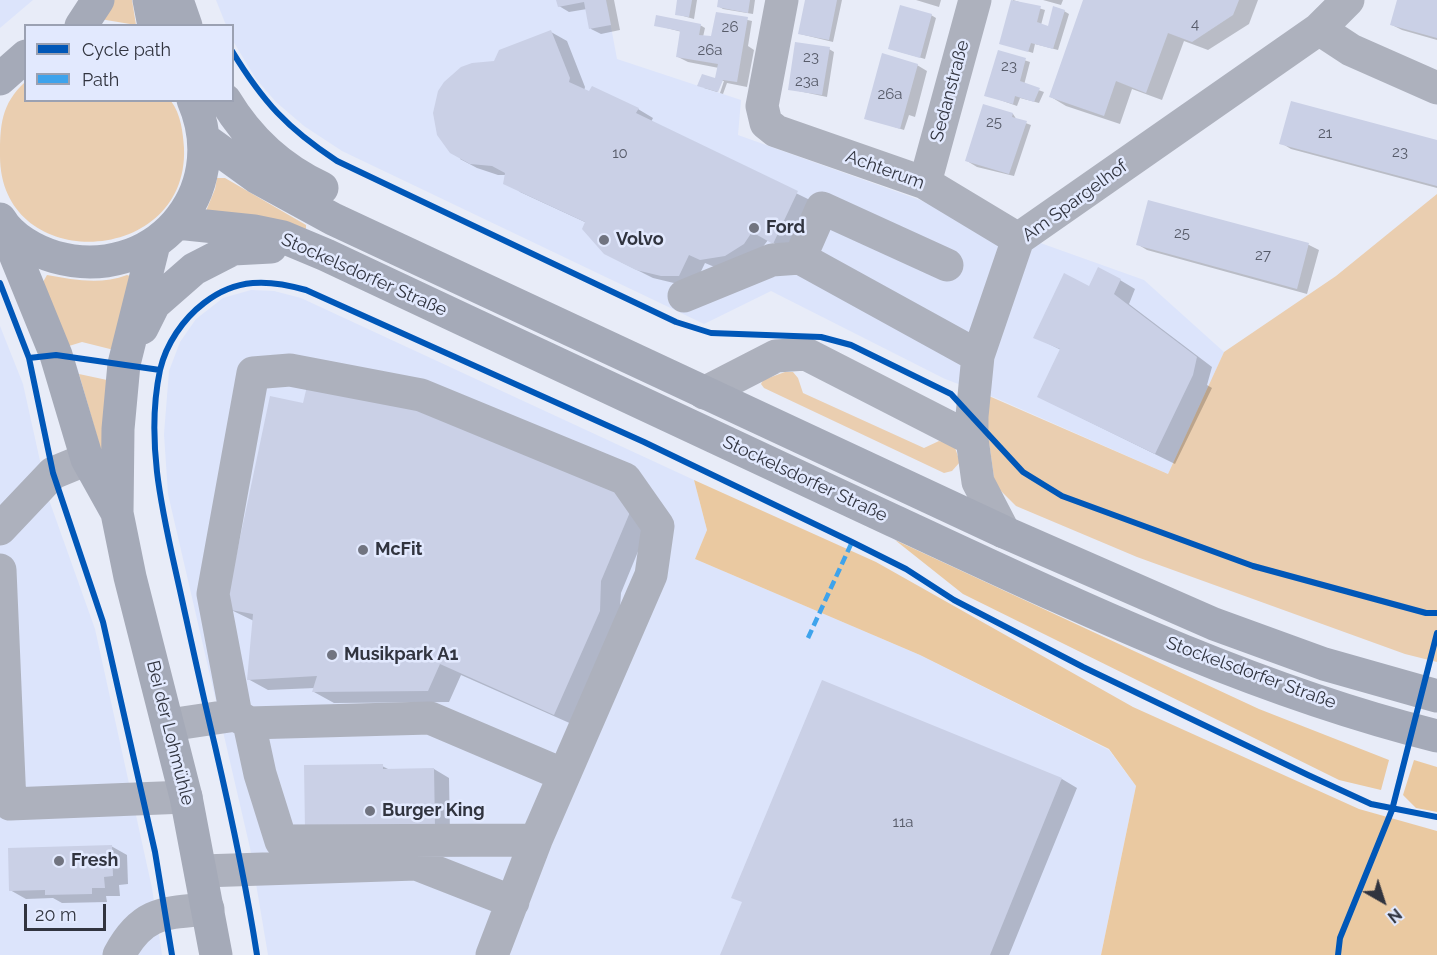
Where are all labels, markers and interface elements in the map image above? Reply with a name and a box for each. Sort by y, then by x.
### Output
house number: 4 [1191,15,1199,33]
house number: 26 [722,18,738,36]
legend [24,24,234,102]
street label: Sedanstraße [926,38,974,144]
text: Cycle path [82,39,171,60]
house number: 26a [697,41,723,59]
house number: 23 [803,48,819,66]
house number: 23 [1001,57,1017,75]
text: Path [82,69,119,90]
house number: 23a [795,72,819,90]
house number: 26a [877,85,903,103]
house number: 25 [986,113,1002,131]
house number: 21 [1318,124,1332,142]
house number: 23 [1392,143,1408,161]
house number: 10 [612,144,628,162]
street label: Achterum [843,146,927,194]
street label: Am Spargelhof [1018,156,1132,246]
place label: Ford [766,217,805,239]
marker: Ford [747,221,761,235]
house number: 25 [1174,224,1190,242]
street label: Stockelsdorfer Straße [278,229,450,321]
place label: Volvo [616,229,664,251]
marker: Volvo [597,233,611,247]
house number: 27 [1255,246,1271,264]
street label: Stockelsdorfer Straße [719,431,891,527]
place label: McFit [375,539,422,561]
marker: McFit [356,543,370,557]
street label: Stockelsdorfer Straße [1163,632,1339,714]
place label: Musikpark A1 [344,644,458,666]
marker: Musikpark A1 [325,648,339,662]
street label: Bei der Lohmühle [142,658,198,808]
place label: Burger King [382,800,485,822]
marker: Burger King [363,804,377,818]
house number: 11a [892,813,914,831]
place label: Fresh [71,850,118,872]
marker: Fresh [52,854,66,868]
north arrow [1353,871,1413,931]
scale bar [27,892,110,930]
text: 20 m [35,904,77,925]
text: N [1384,904,1405,927]

